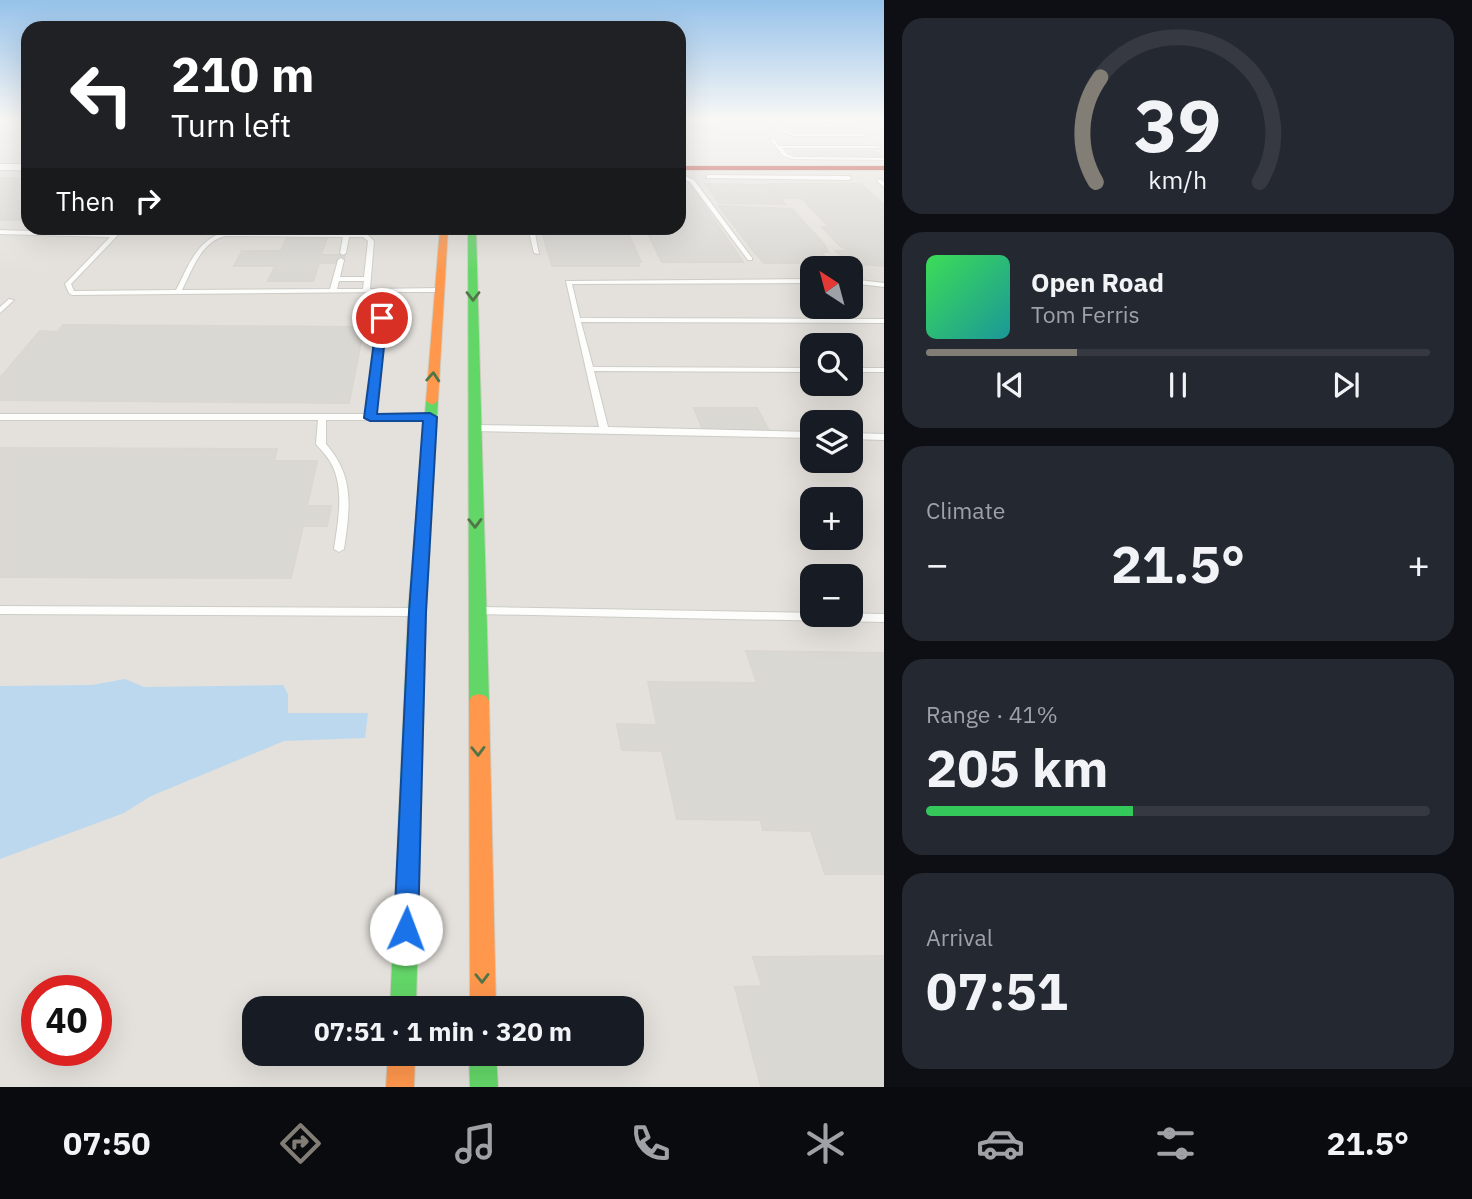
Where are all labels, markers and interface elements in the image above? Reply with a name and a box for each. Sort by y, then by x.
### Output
text: 210 m [171,42,315,105]
icon: left [56,49,147,140]
text: 39 [1134,77,1222,172]
text: Turn left [171,104,291,146]
text: km/h [1149,163,1207,196]
icon: right [129,182,167,220]
text: Then [56,184,115,218]
north arrow [800,256,863,318]
map controls [800,256,863,627]
text: Open Road [1031,265,1164,299]
pin [352,288,412,348]
one-way arrow [465,291,481,301]
icon: arrive [363,299,401,337]
text: Tom Ferris [1031,299,1140,329]
button: search [800,333,863,396]
icon: previous [991,366,1029,404]
icon: pause [1159,366,1197,404]
icon: next [1327,366,1365,404]
one-way arrow [425,371,440,382]
button: layers [800,410,863,473]
button: + [800,487,863,550]
text: Climate [926,495,1005,525]
one-way arrow [467,518,483,529]
text: 21.5° [1111,530,1245,597]
text: − [926,539,949,588]
text: + [1407,539,1430,588]
button: − [800,564,863,627]
text: Range · 41% [926,699,1058,729]
text: 205 km [926,734,1108,801]
one-way arrow [470,746,486,756]
position arrow [369,892,443,966]
text: Arrival [926,922,993,952]
text: 07:51 [926,957,1068,1024]
one-way arrow [474,973,490,984]
speed limit sign: 40 [21,975,112,1066]
text: 07:51 · 1 min · 320 m [314,1014,572,1048]
icon: directions [276,1119,325,1168]
icon: music [451,1119,500,1168]
icon: phone [626,1119,675,1168]
icon: climate [801,1119,850,1168]
icon: car [976,1119,1025,1168]
icon: filters [1151,1119,1200,1168]
text: 07:50 [63,1122,150,1164]
text: 21.5° [1326,1122,1409,1164]

